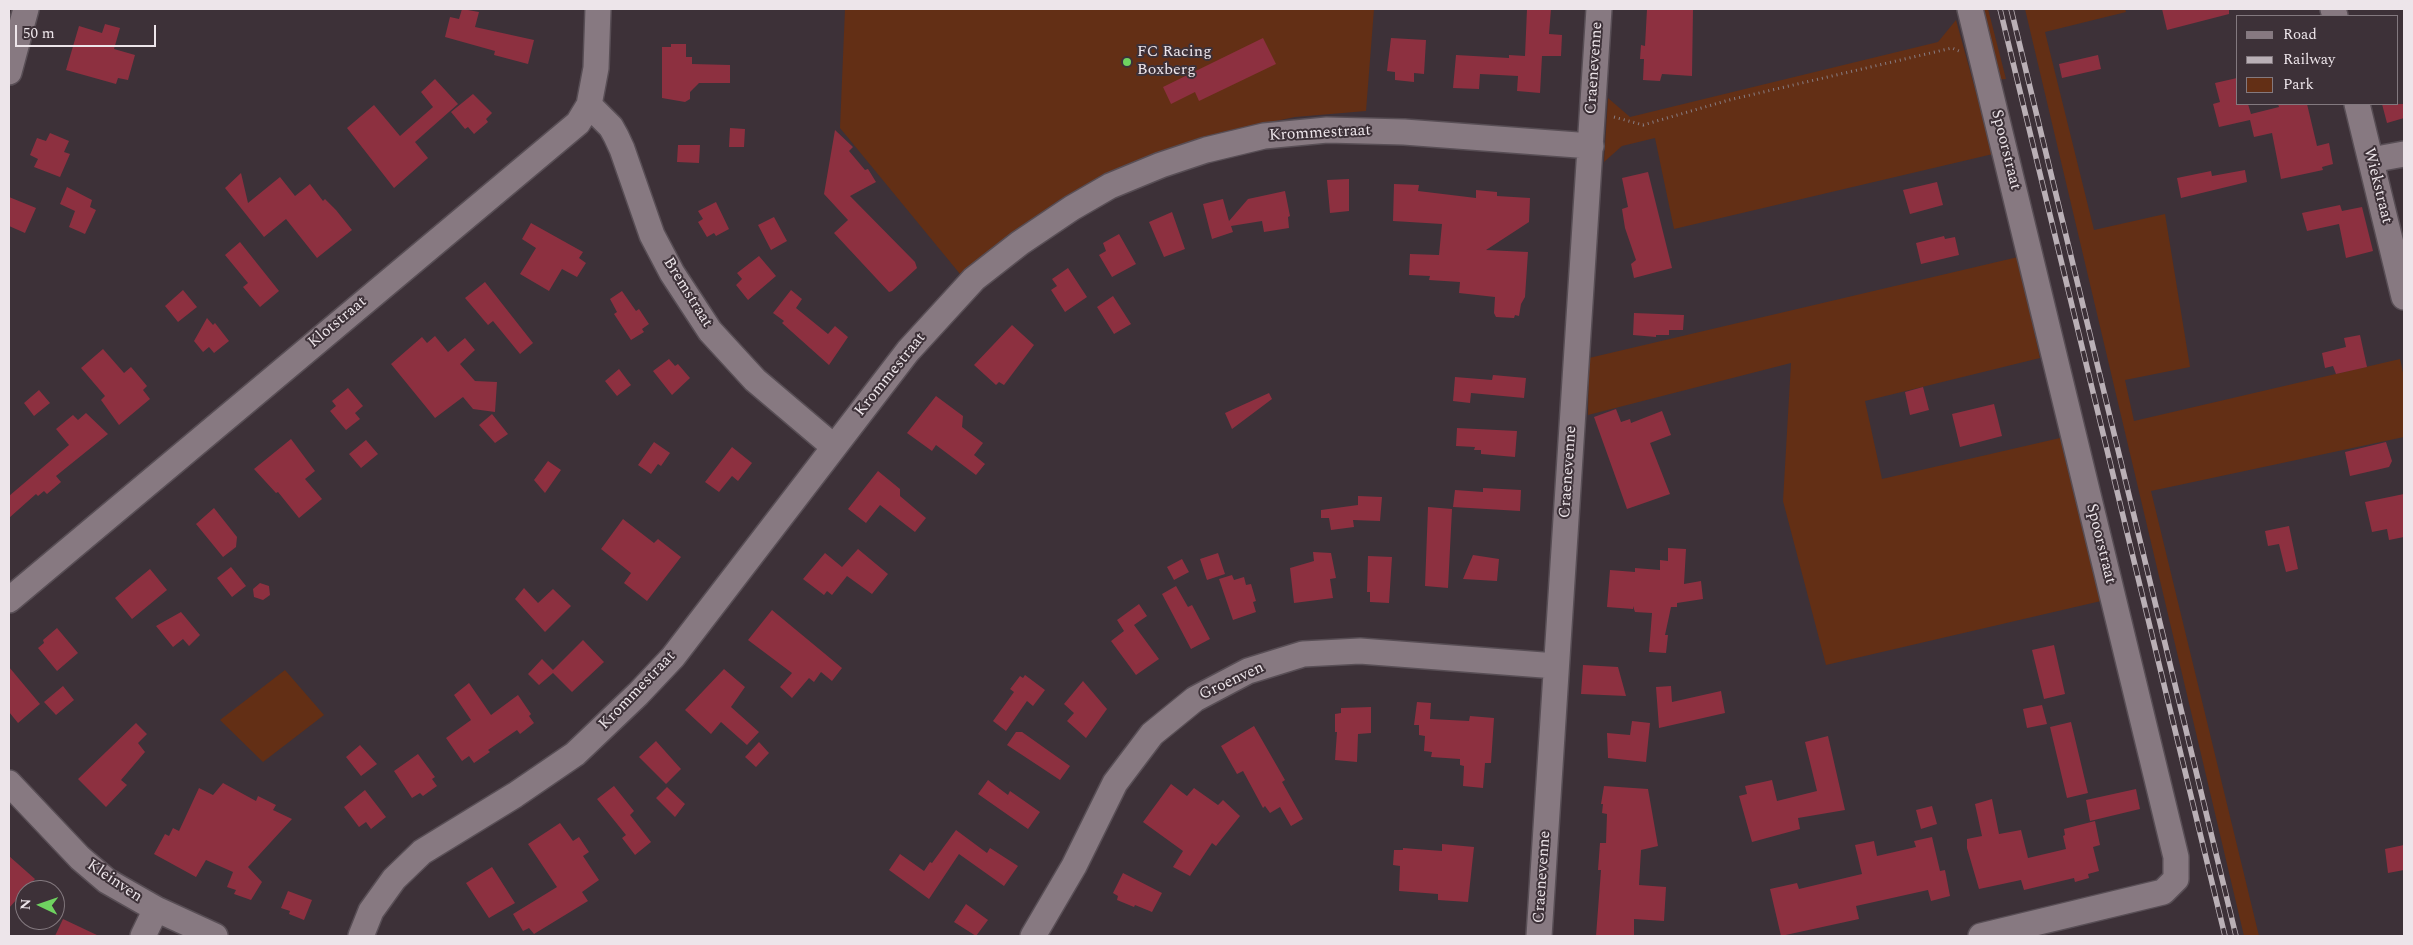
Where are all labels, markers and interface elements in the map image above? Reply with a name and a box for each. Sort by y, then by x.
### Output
scale bar [18,15,159,47]
legend [2236,15,2398,105]
street label: Craenevenne [1582,21,1608,115]
text: 50 m [23,22,55,45]
text: Road [2283,23,2317,46]
place label: FC Racing Boxberg [1137,43,1212,81]
text: Railway [2283,48,2335,71]
marker: FC Racing Boxberg [1121,56,1133,68]
text: Park [2283,73,2314,96]
street label: Spoorstraat [1986,108,2024,192]
street label: Krommestraat [1268,122,1372,146]
street label: Wiekstraat [2358,146,2396,226]
street label: Bremstraat [658,255,716,331]
street label: Klotstraat [305,293,371,353]
street label: Krommestraat [851,329,931,421]
street label: Craenevenne [1556,425,1582,519]
street label: Spoorstraat [2081,502,2119,586]
street label: Krommestraat [596,648,680,734]
street label: Groenven [1197,659,1267,705]
street label: Craenevenne [1530,830,1556,924]
street label: Kleinven [83,857,145,907]
north arrow [15,880,65,930]
text: N [15,898,36,911]

